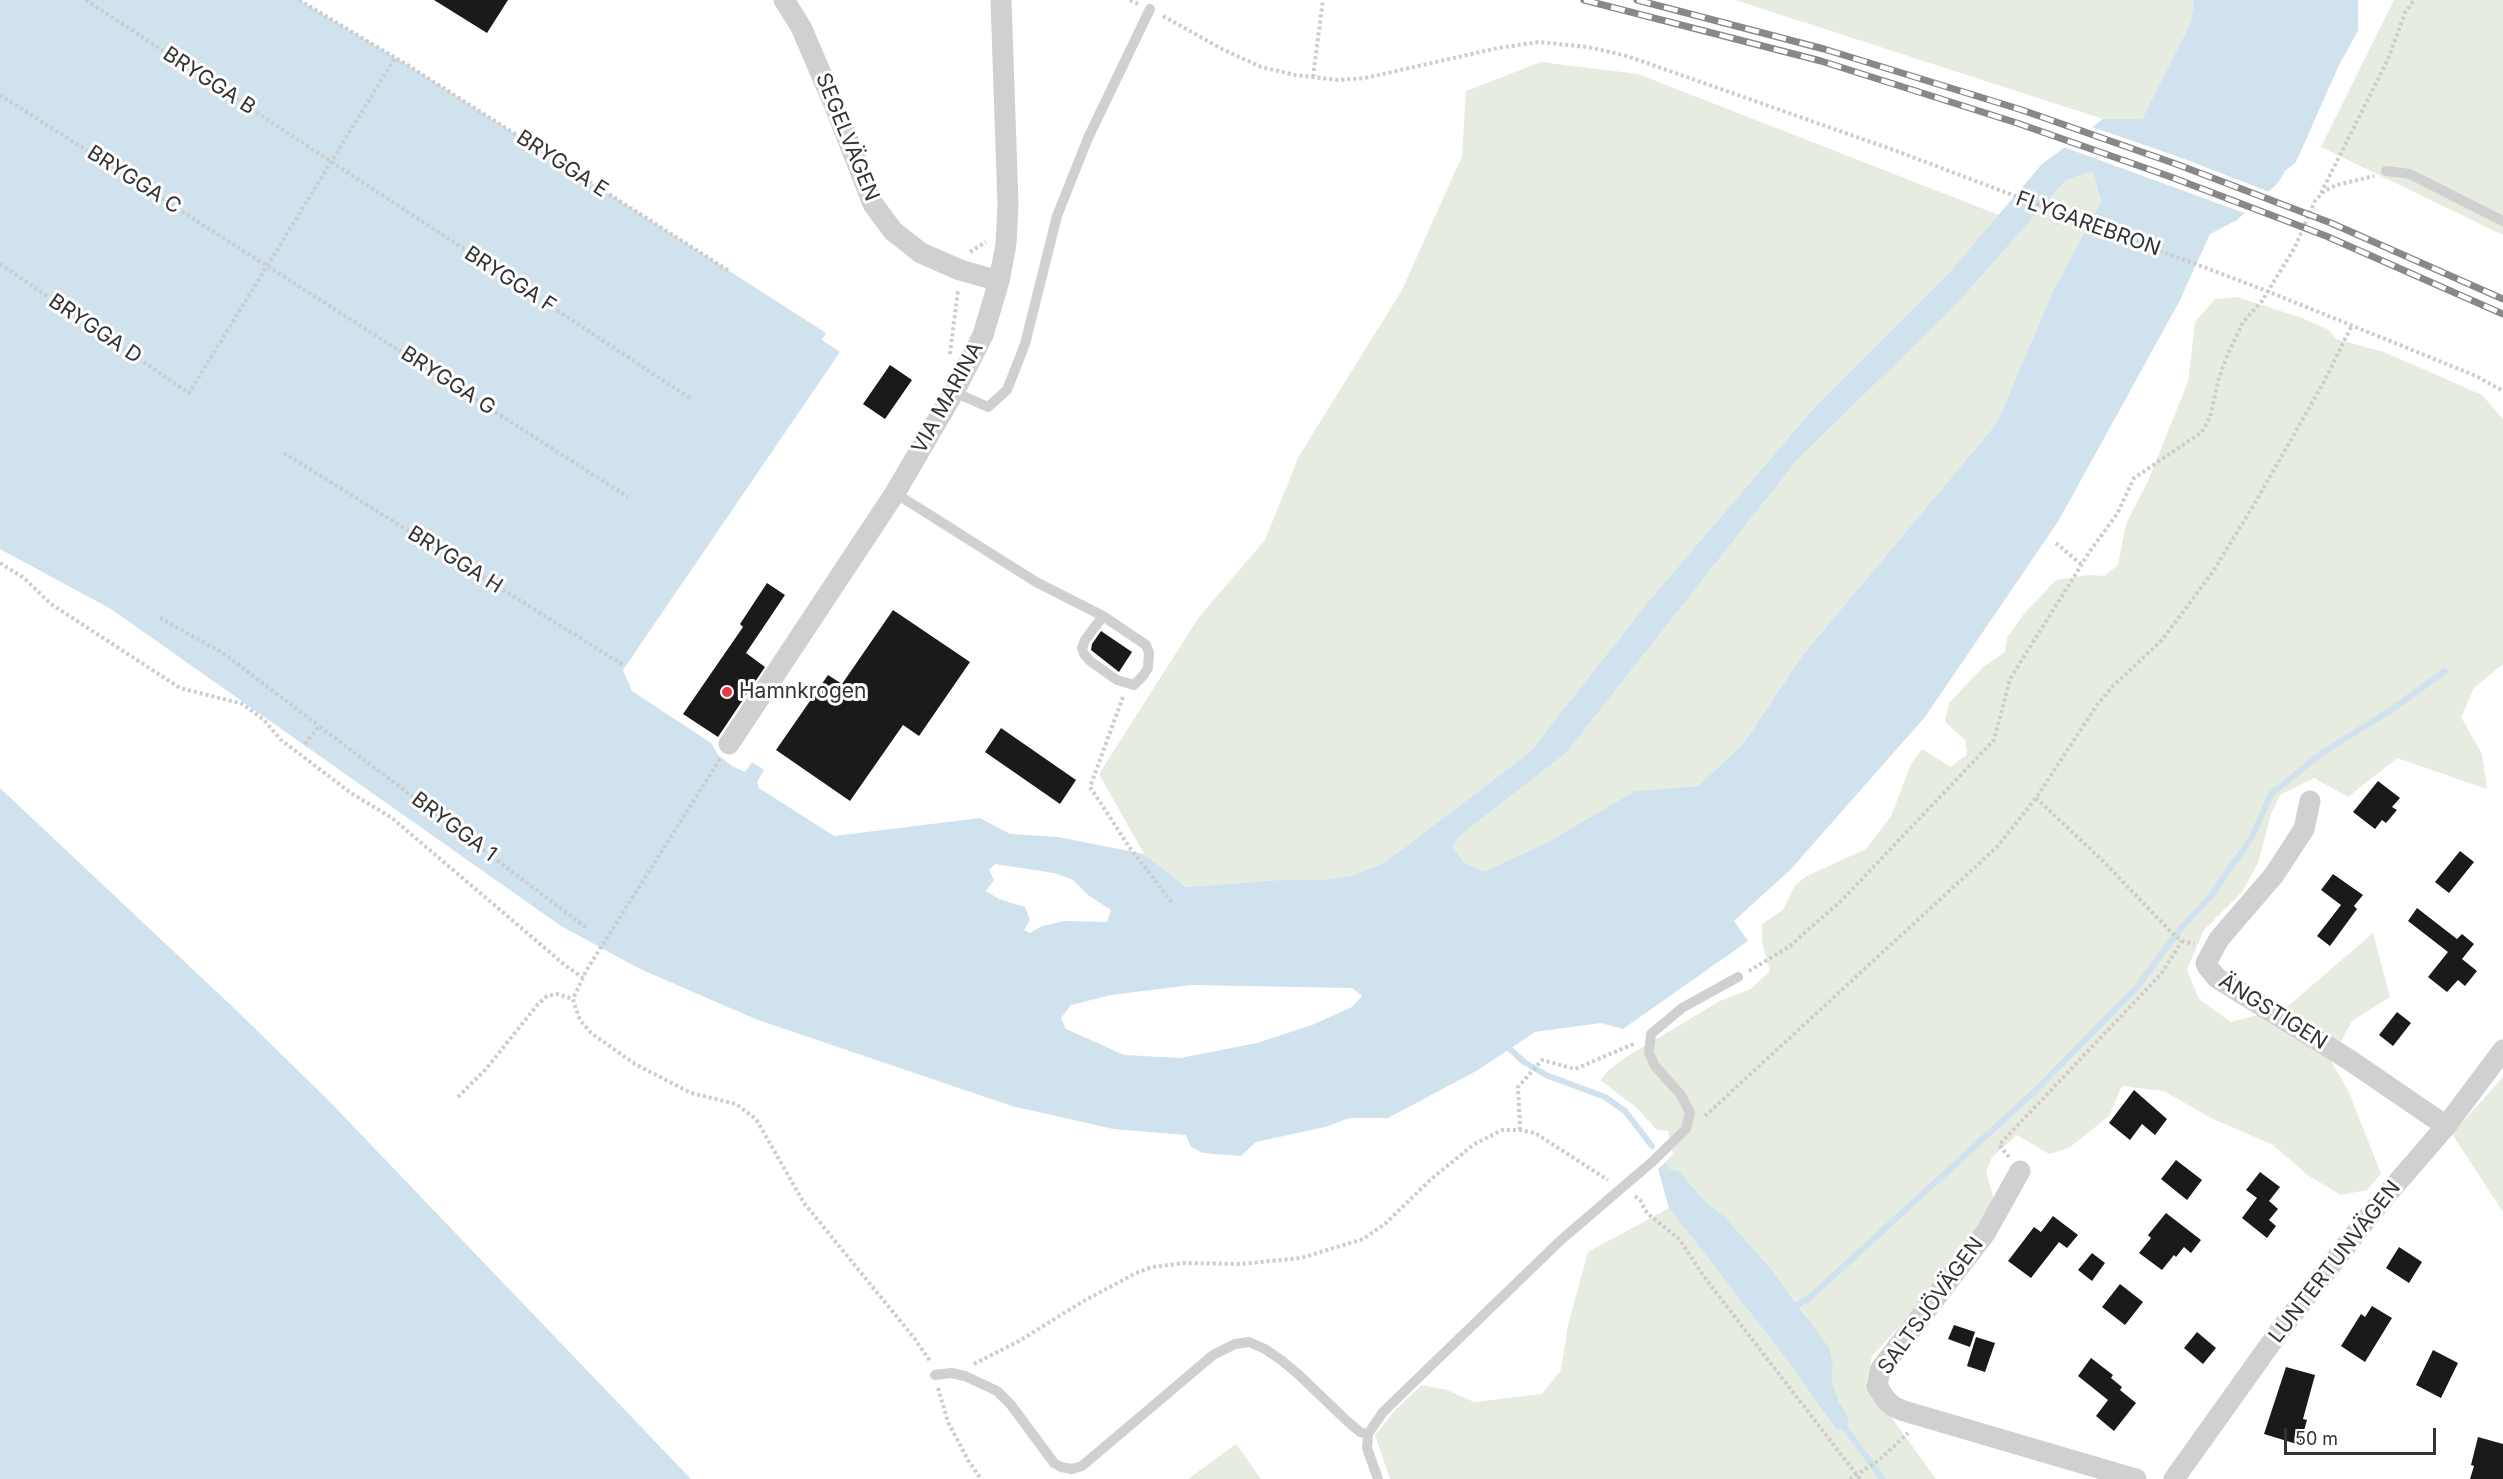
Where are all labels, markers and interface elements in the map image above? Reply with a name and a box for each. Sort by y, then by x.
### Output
street label: BRYGGA B [158,42,260,120]
street label: SEGELVÄGEN [810,69,884,205]
street label: BRYGGA E [511,125,613,203]
street label: BRYGGA C [82,140,186,220]
street label: FLYGAREBRON [2012,186,2164,262]
street label: BRYGGA F [460,241,560,319]
street label: BRYGGA D [44,289,146,369]
street label: VIA MARINA [907,338,989,458]
street label: BRYGGA G [396,341,500,421]
street label: BRYGGA H [403,521,507,599]
place label: Hamnkrogen [739,679,866,705]
marker: Hamnkrogen [720,685,734,699]
street label: BRYGGA 1 [406,787,502,867]
street label: ÄNGSTIGEN [2214,969,2332,1055]
street label: LUNTERTUNVÄGEN [2264,1176,2406,1348]
street label: SALTSJÖVÄGEN [1873,1233,1989,1379]
scale bar [2287,1416,2438,1454]
text: 50 m [2295,1428,2338,1449]

